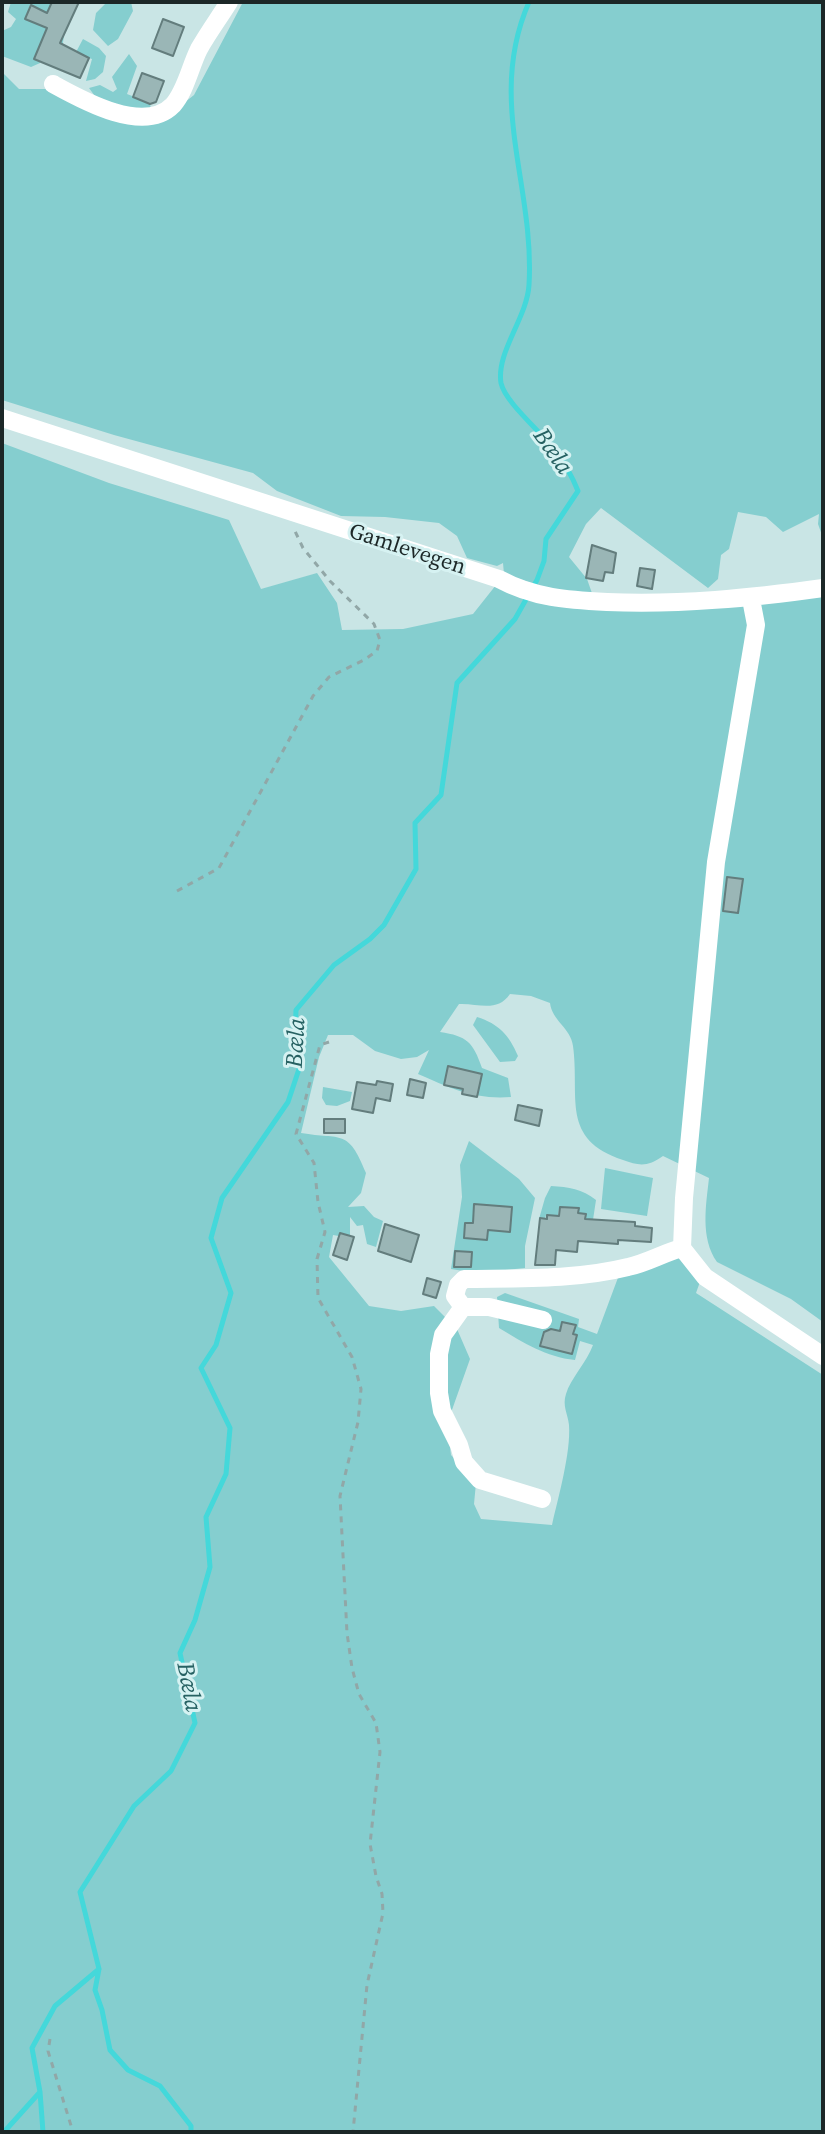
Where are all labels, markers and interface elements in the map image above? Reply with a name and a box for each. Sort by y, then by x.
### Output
water label: Bæla [526,423,578,481]
street label: Gamlevegen [345,519,469,581]
water label: Bæla [281,1017,313,1069]
water label: Bæla [169,1660,207,1714]

